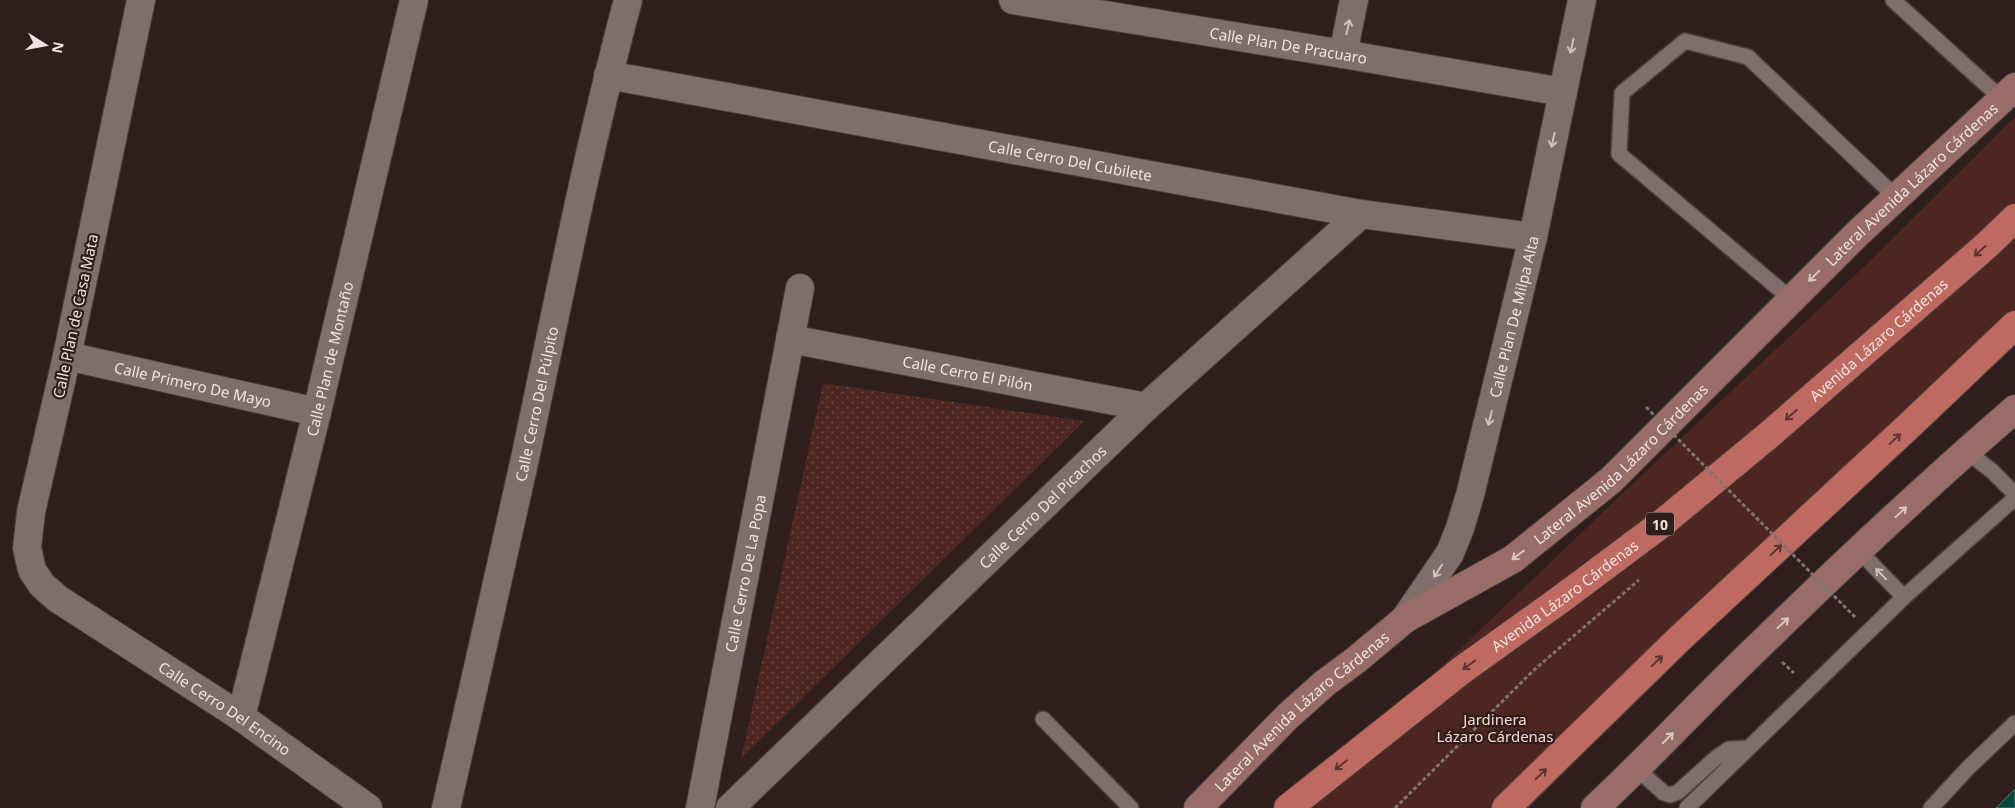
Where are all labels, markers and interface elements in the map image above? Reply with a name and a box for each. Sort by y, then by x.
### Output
one-way arrow [1344,19,1353,35]
north arrow [20,20,70,70]
street label: Calle Plan De Pracuaro [1208,22,1369,68]
one-way arrow [1567,38,1577,54]
text: N [48,40,69,55]
street label: Lateral Avenida Lázaro Cárdenas [1821,98,2002,270]
one-way arrow [1548,132,1557,148]
street label: Calle Cerro Del Cubilete [987,135,1154,185]
street label: Calle Plan de Casa Mata [48,232,102,400]
street label: Calle Plan De Milpa Alta [1484,233,1543,400]
one-way arrow [1974,246,1987,257]
one-way arrow [1808,270,1820,282]
street label: Avenida Lázaro Cárdenas [1805,274,1952,405]
street label: Calle Plan de Montaño [301,279,357,438]
street label: Calle Cerro Del Púlpito [510,325,562,483]
street label: Calle Cerro El Pilón [901,351,1035,395]
street label: Calle Primero De Mayo [112,357,273,412]
street label: Lateral Avenida Lázaro Cárdenas [1529,379,1712,549]
one-way arrow [1484,409,1494,425]
one-way arrow [1785,409,1798,420]
one-way arrow [1889,433,1902,445]
street label: Calle Cerro Del Picachos [974,441,1110,573]
street label: Calle Cerro De La Popa [720,493,770,654]
one-way arrow [1895,506,1908,518]
road number: 10 [1646,512,1674,536]
street label: Avenida Lázaro Cárdenas [1487,535,1642,656]
one-way arrow [1769,544,1782,556]
one-way arrow [1512,550,1525,561]
one-way arrow [1433,564,1444,578]
one-way arrow [1875,568,1888,580]
one-way arrow [1776,617,1789,629]
street label: Lateral Avenida Lázaro Cárdenas [1210,627,1393,796]
one-way arrow [1651,654,1663,667]
street label: Calle Cerro Del Encino [155,656,295,760]
one-way arrow [1462,660,1476,670]
park label: Jardinera Lázaro Cárdenas [1437,709,1553,746]
one-way arrow [1661,732,1674,744]
one-way arrow [1334,760,1348,770]
one-way arrow [1534,768,1547,780]

